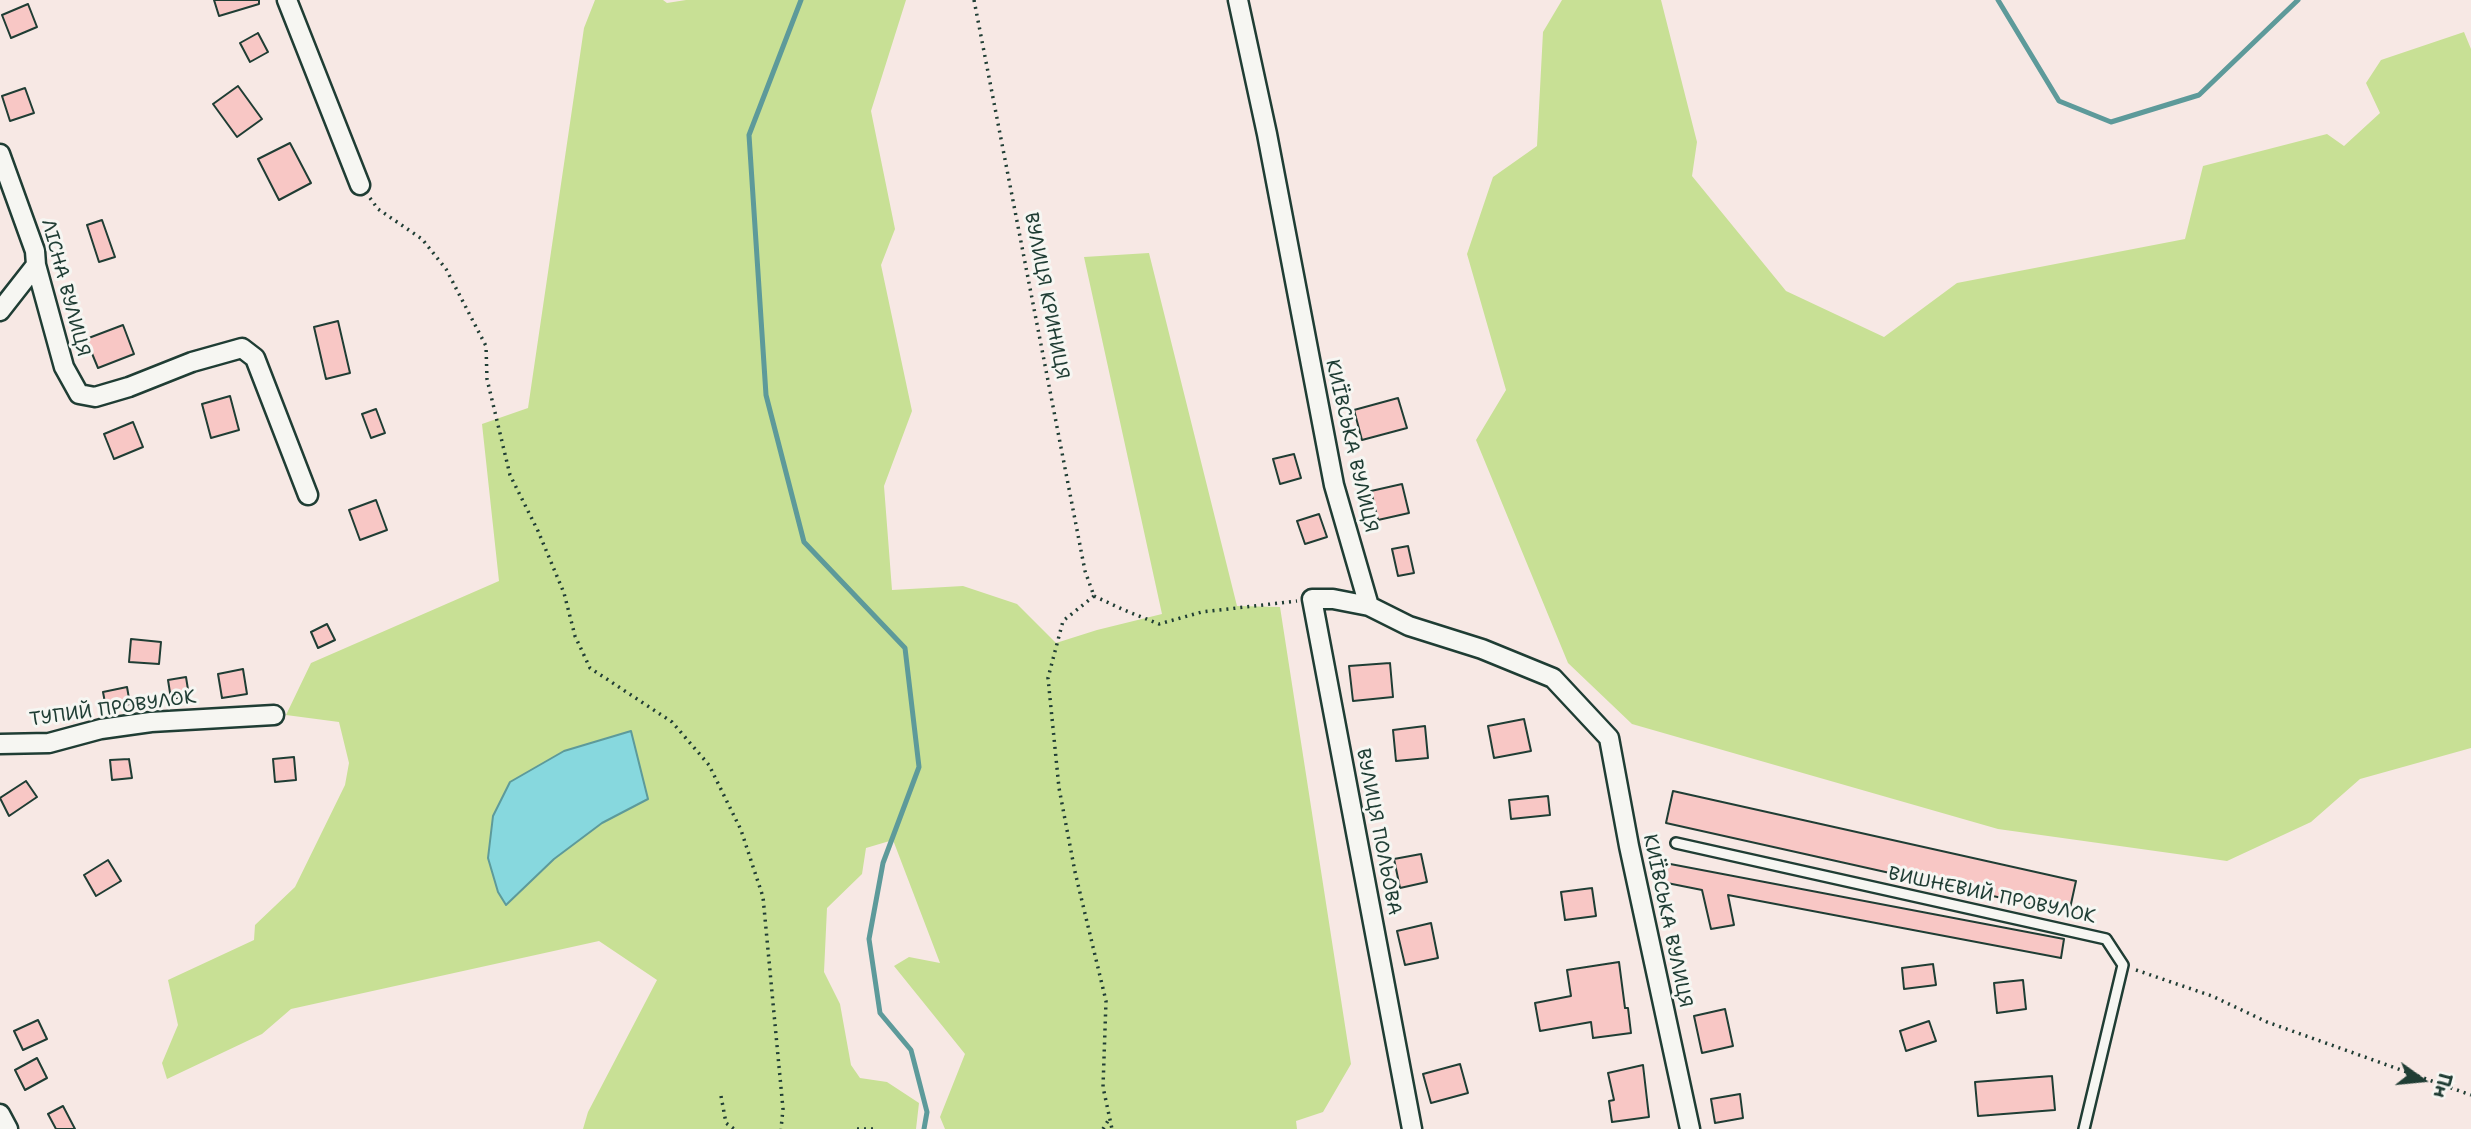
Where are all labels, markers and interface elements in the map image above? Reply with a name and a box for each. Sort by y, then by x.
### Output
street label: ВУЛИЦЯ КРИНИЦЯ [1019,211,1073,381]
street label: ЛІСНА ВУЛИЦЯ [36,217,94,359]
street label: КИЇВСЬКА ВУЛИЦЯ [1320,357,1382,535]
street label: ТУПИЙ ПРОВУЛОК [28,686,198,732]
street label: ВУЛИЦЯ ПОЛЬОВА [1351,747,1405,917]
street label: КИЇВСЬКА ВУЛИЦЯ [1637,832,1697,1010]
street label: ВИШНЕВИЙ ПРОВУЛОК [1886,863,2098,929]
north arrow [2387,1045,2457,1115]
text: Пн [2427,1070,2458,1101]

